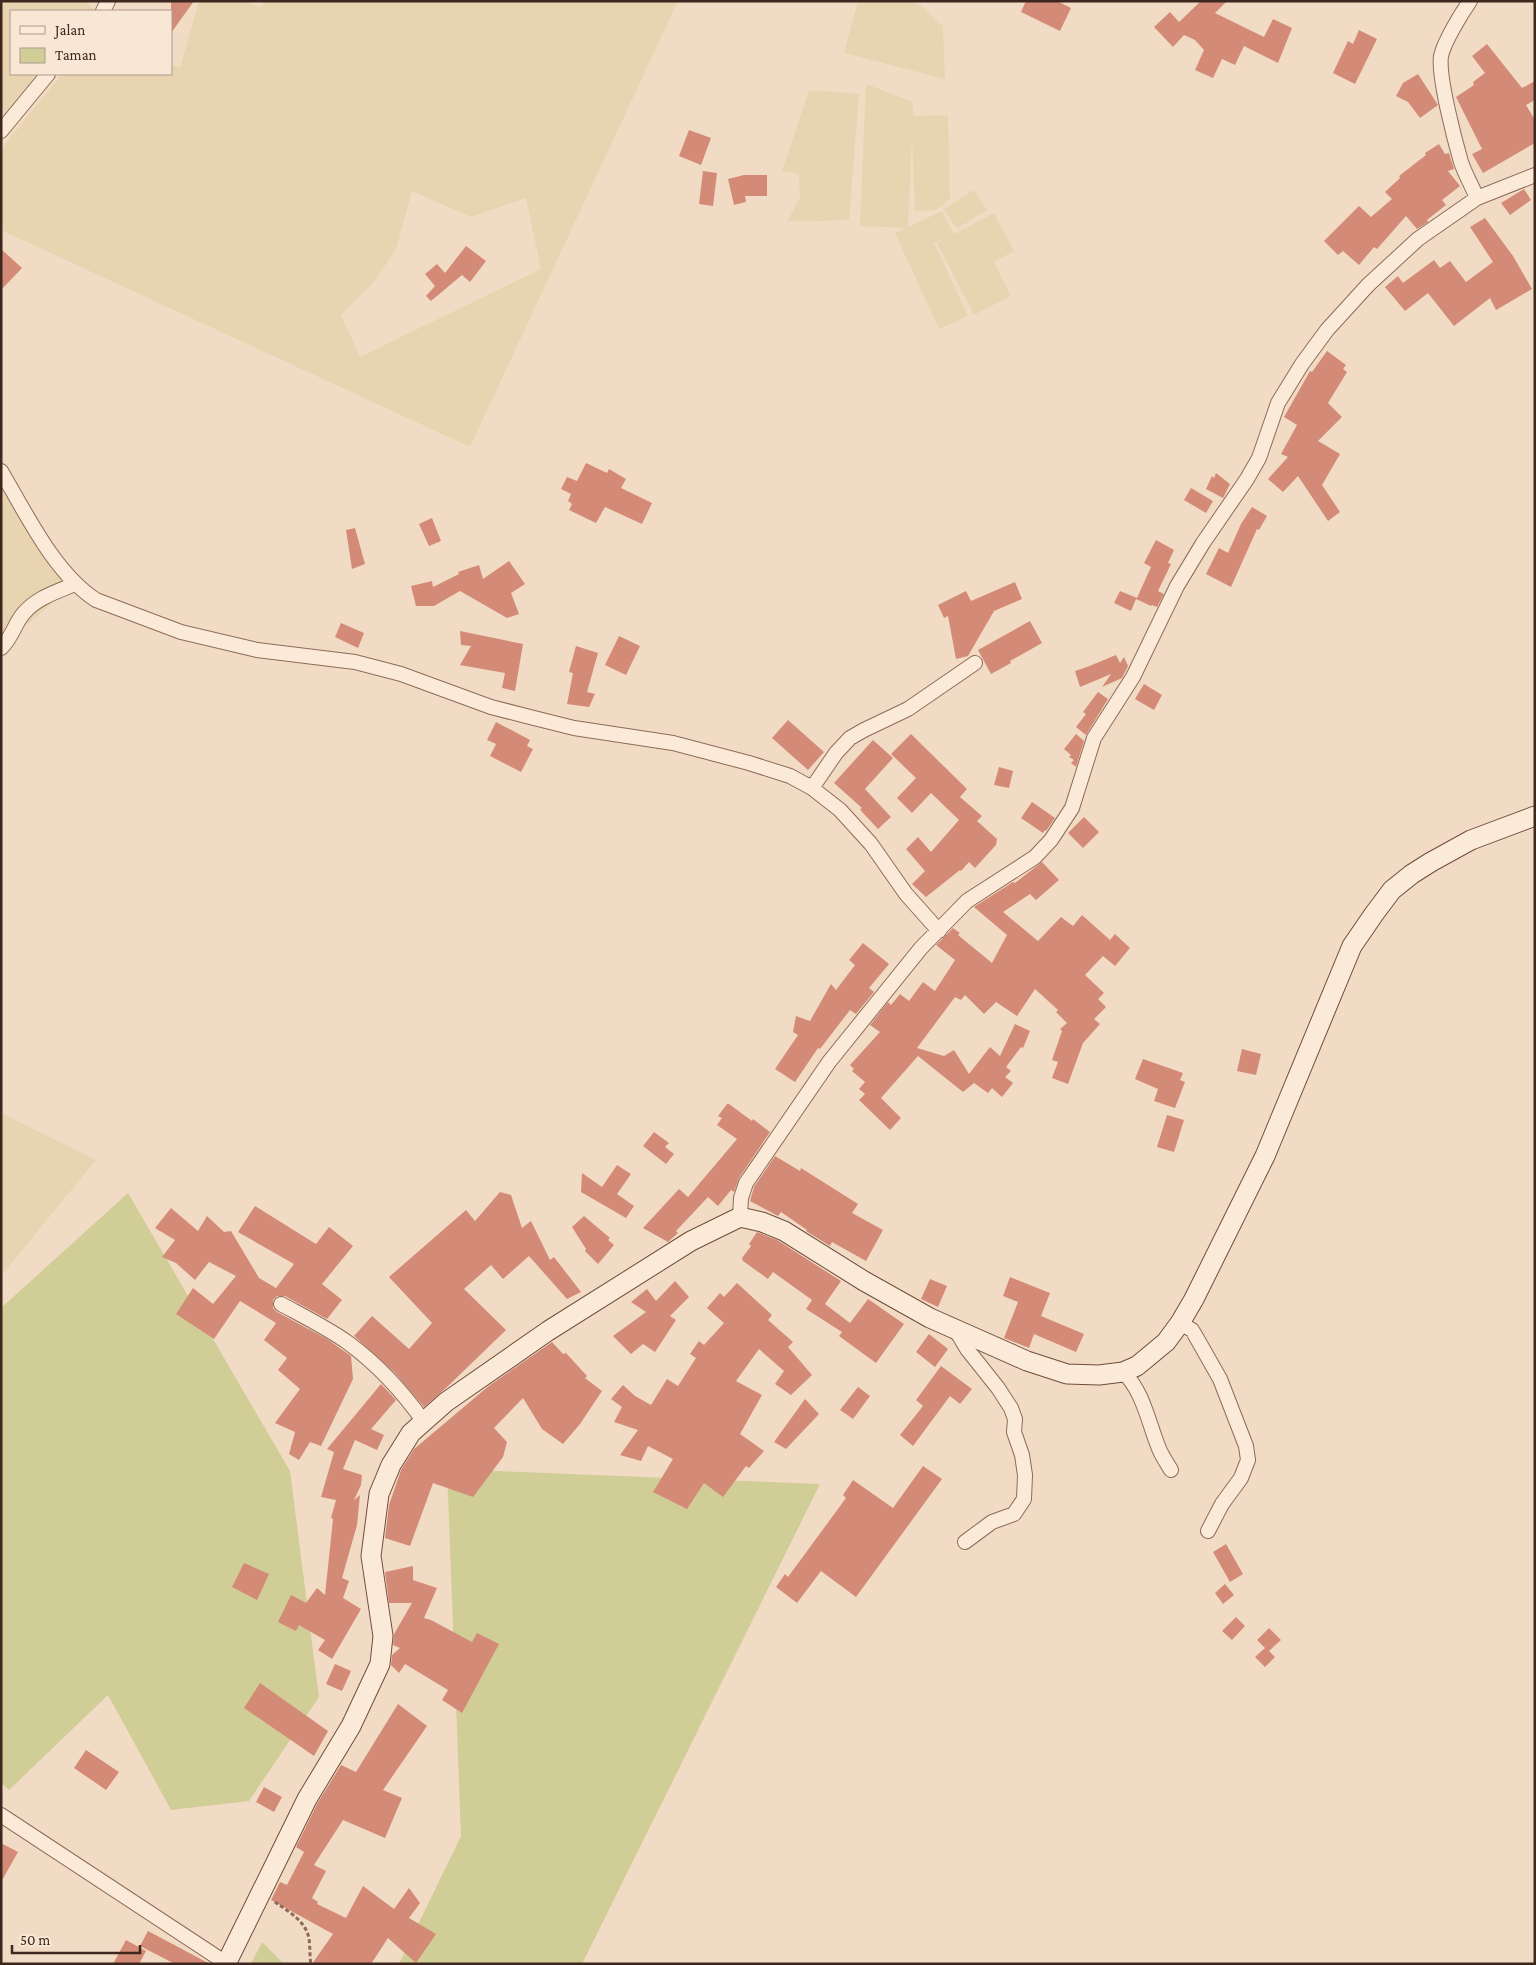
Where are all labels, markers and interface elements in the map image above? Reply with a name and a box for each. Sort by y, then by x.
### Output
legend [10,10,172,75]
text: Jalan [53,22,85,39]
text: Taman [55,47,97,63]
scale bar [12,1922,140,1954]
text: 50 m [20,1932,50,1948]

